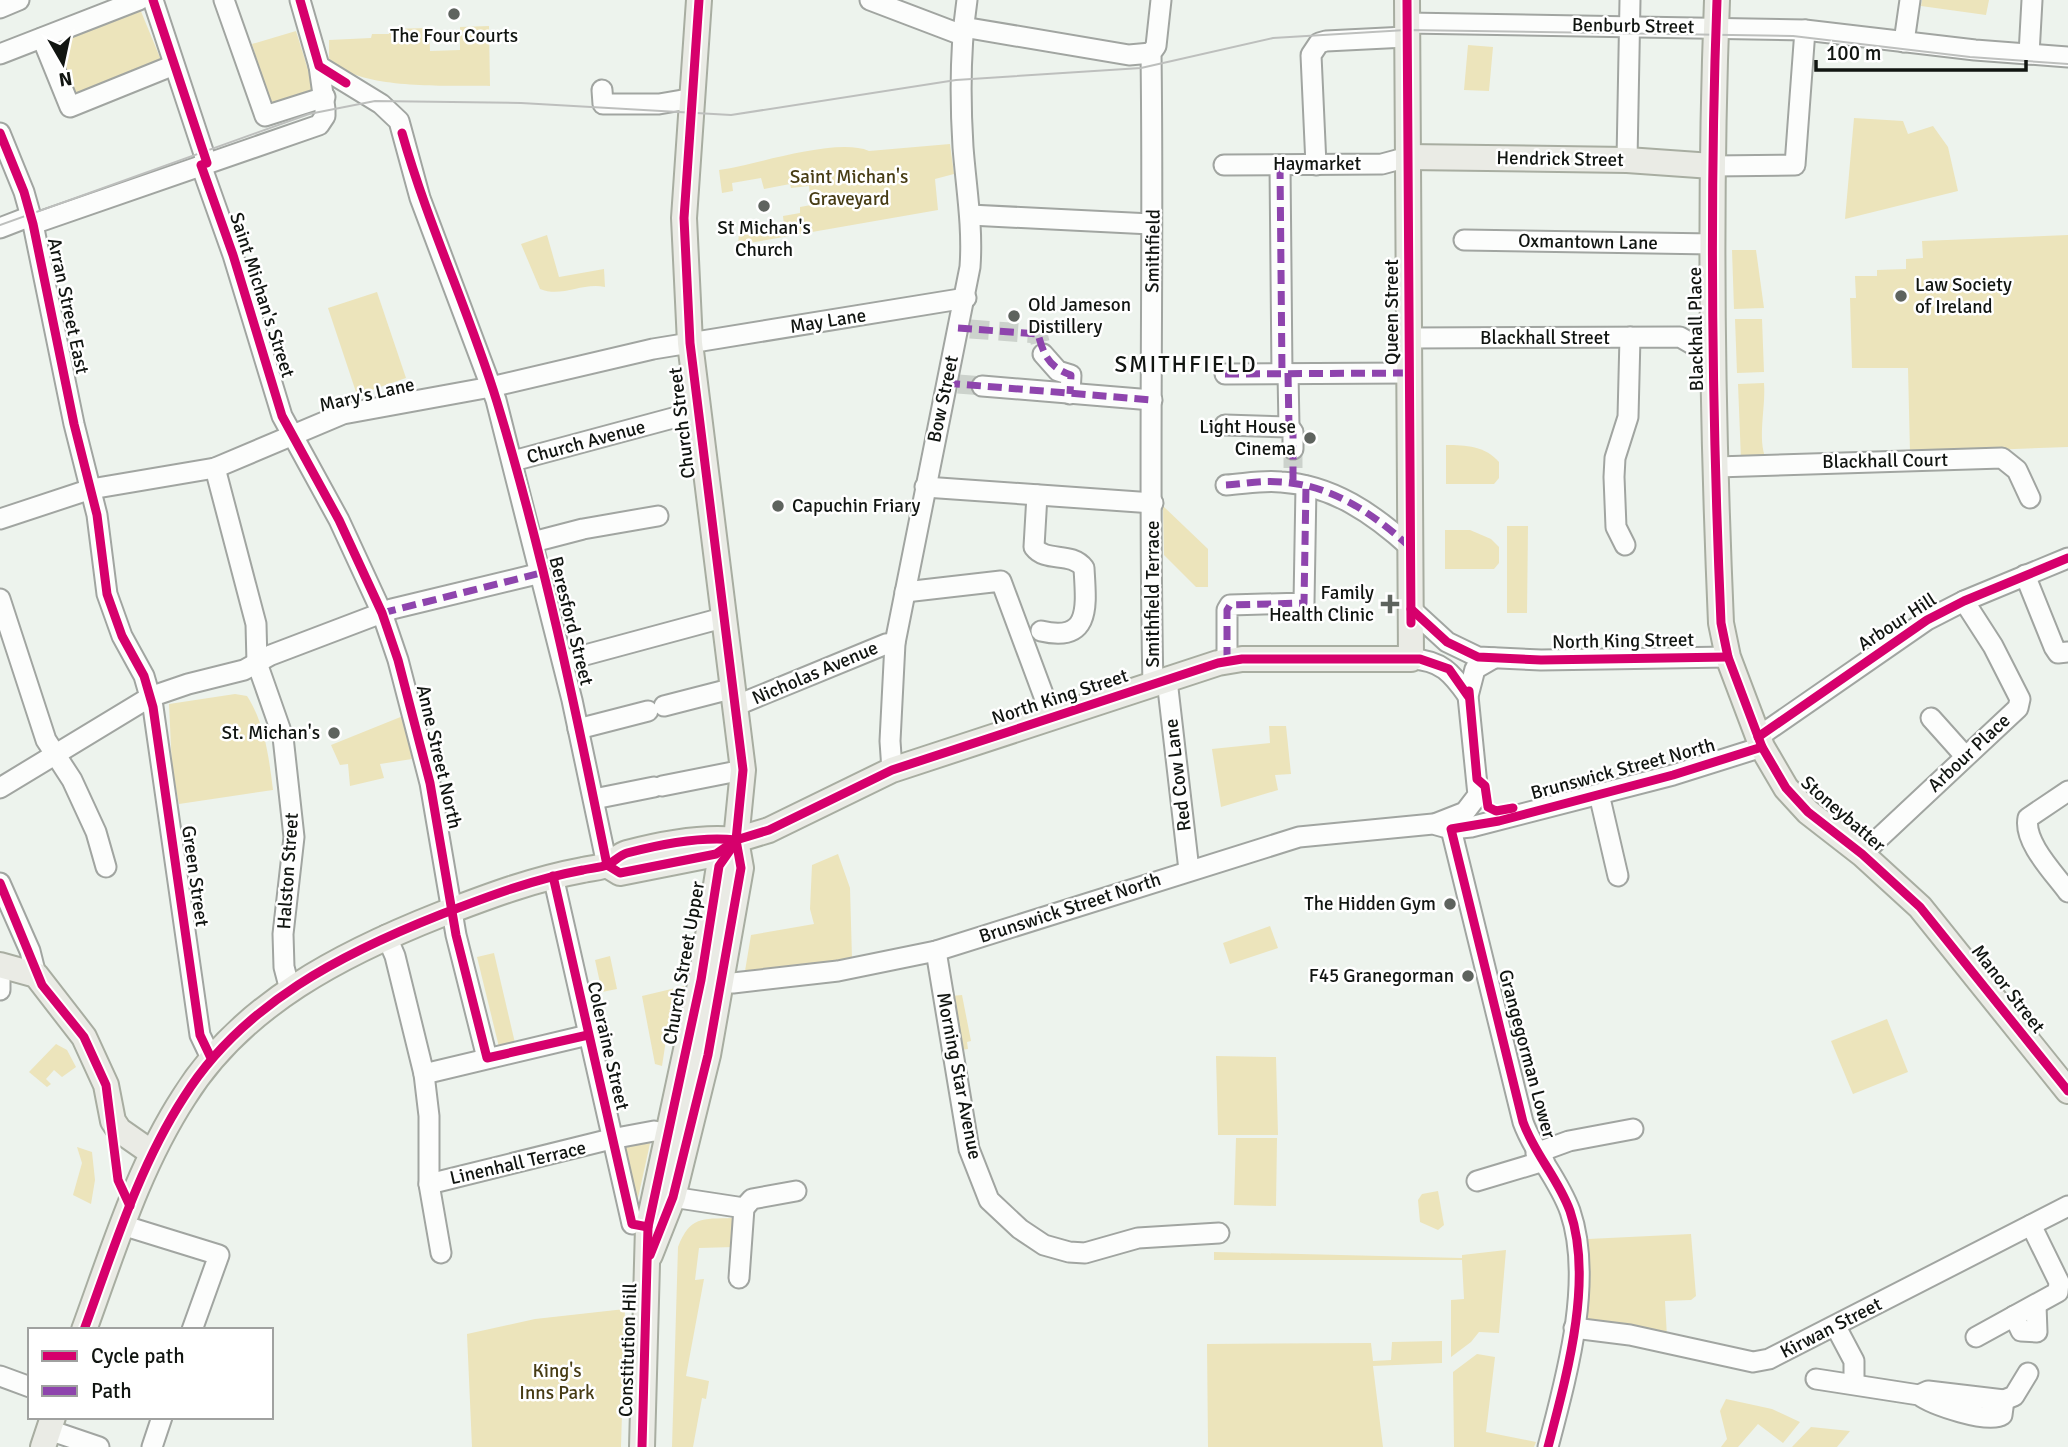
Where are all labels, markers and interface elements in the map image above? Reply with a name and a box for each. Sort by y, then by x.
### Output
marker: The Four Courts [446,6,462,22]
street label: Benburb Street [1572,13,1695,39]
place label: The Four Courts [390,24,518,48]
north arrow [28,28,98,98]
scale bar [1816,28,2026,72]
text: 100 m [1826,40,1881,66]
text: N [57,66,74,92]
street label: Hendrick Street [1496,146,1624,172]
street label: Haymarket [1273,152,1361,176]
park label: Saint Michan's Graveyard [790,165,908,211]
marker: St Michan's Church [756,198,772,214]
street label: Saint Michan's Street [224,209,300,381]
street label: Smithfield [1140,209,1166,293]
place label: St Michan's Church [717,216,811,262]
street label: Oxmantown Lane [1518,229,1658,255]
street label: Arran Street East [42,236,94,377]
street label: Queen Street [1380,259,1404,365]
street label: Blackhall Place [1683,267,1709,391]
place label: Law Society of Ireland [1915,273,2012,319]
marker: Law Society of Ireland [1893,288,1909,304]
place label: Old Jameson Distillery [1028,293,1131,339]
street label: May Lane [788,303,868,339]
marker: Old Jameson Distillery [1006,308,1022,324]
street label: Blackhall Street [1480,326,1610,350]
district label: SMITHFIELD [1114,350,1258,379]
street label: Bow Street [922,353,964,445]
street label: Church Street [663,366,701,480]
street label: Mary's Lane [317,372,417,418]
street label: Church Avenue [524,415,648,469]
place label: Light House Cinema [1199,415,1296,461]
marker: Light House Cinema [1302,430,1318,446]
street label: Blackhall Court [1822,448,1948,474]
place label: Capuchin Friary [792,494,920,518]
marker: Capuchin Friary [770,498,786,514]
street label: Smithfield Terrace [1141,520,1165,668]
street label: Beresford Street [543,554,599,688]
place label: Family Health Clinic [1269,581,1374,627]
street label: Arbour Hill [1853,588,1941,656]
marker: Family Health Clinic [1380,594,1400,614]
street label: North King Street [1552,628,1695,654]
street label: Nicholas Avenue [748,636,882,710]
street label: North King Street [989,664,1132,730]
street label: Anne Street North [411,683,467,831]
street label: Arbour Place [1923,709,2015,797]
street label: Red Cow Lane [1159,717,1197,833]
place label: St. Michan's [222,721,320,745]
marker: St. Michan's [326,725,342,741]
street label: Brunswick Street North [1528,733,1718,805]
street label: Stoneybatter [1796,771,1890,857]
street label: Halston Street [272,812,304,930]
street label: Green Street [176,824,214,928]
street label: Brunswick Street North [976,867,1164,949]
street label: Church Street Upper [658,879,710,1047]
place label: The Hidden Gym [1304,892,1436,916]
marker: The Hidden Gym [1442,896,1458,912]
street label: Manor Street [1966,940,2050,1038]
place label: F45 Granegorman [1309,964,1454,988]
street label: Grangegorman Lower [1493,967,1561,1141]
marker: F45 Granegorman [1460,968,1476,984]
street label: Coleraine Street [582,979,635,1113]
street label: Morning Star Avenue [931,990,987,1162]
street label: Linenhall Terrace [448,1136,588,1190]
street label: Constitution Hill [614,1283,642,1417]
street label: Kirwan Street [1776,1292,1886,1364]
legend [28,1328,273,1419]
text: Cycle path [91,1343,185,1369]
park label: King's Inns Park [519,1359,595,1405]
text: Path [91,1378,132,1404]

